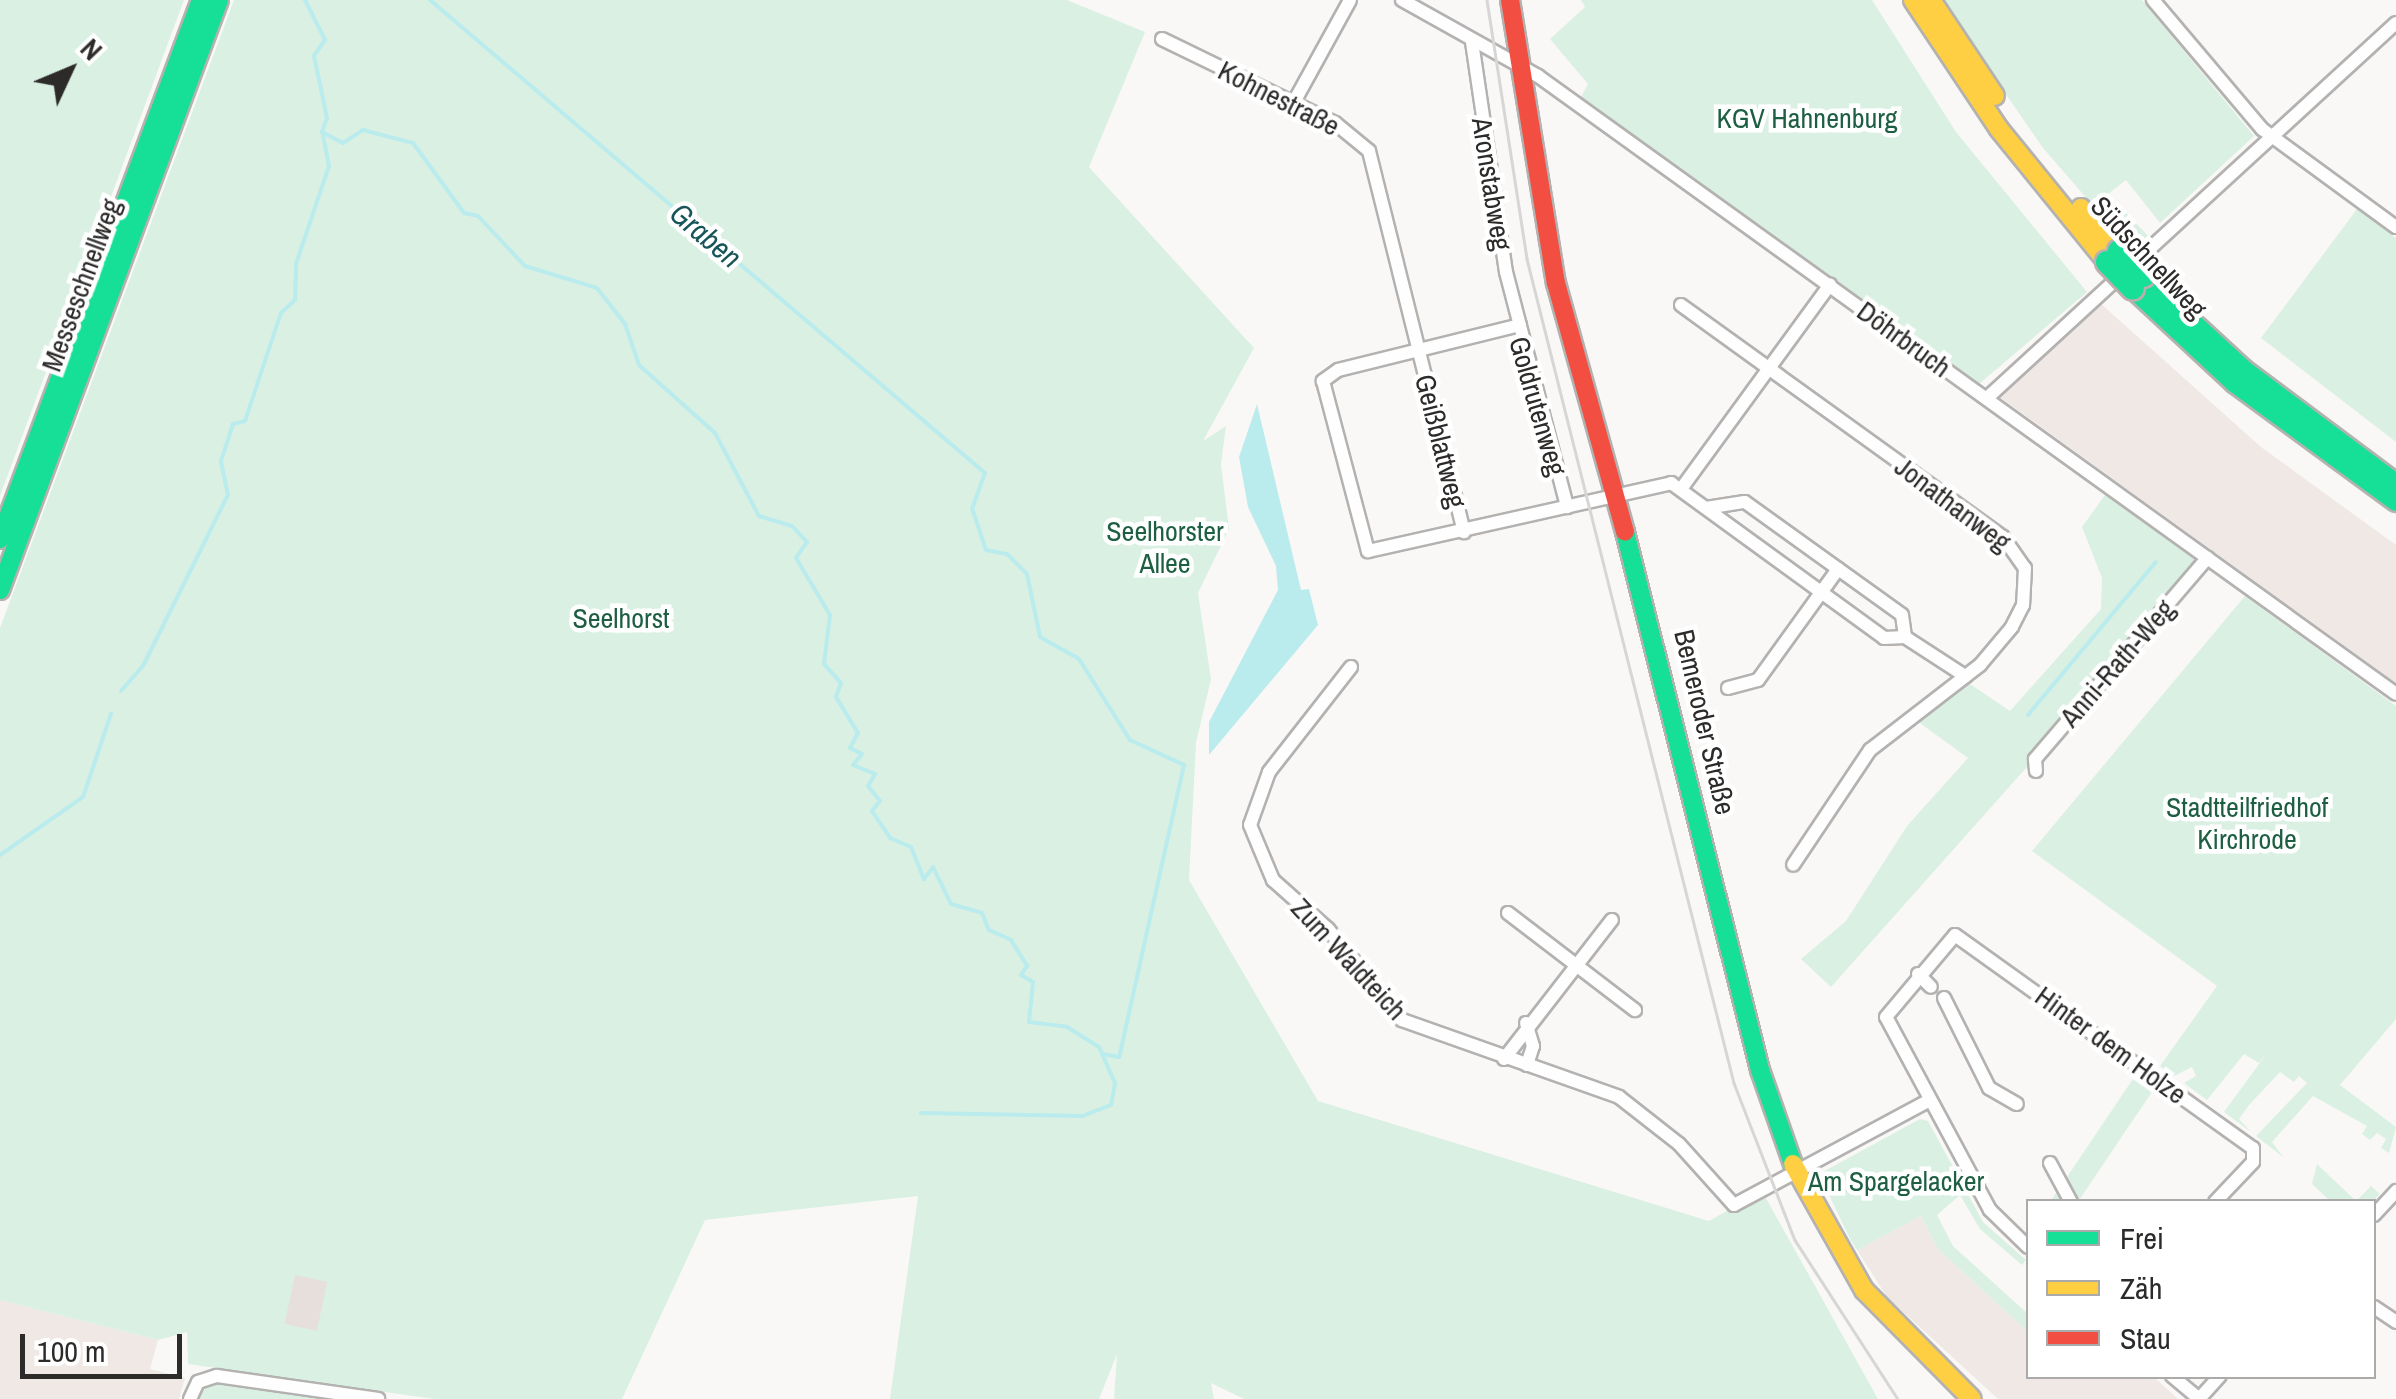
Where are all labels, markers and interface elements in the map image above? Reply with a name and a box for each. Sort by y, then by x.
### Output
north arrow [20,20,120,120]
text: N [72,30,111,68]
street label: Kohnestraße [1213,53,1345,143]
park label: KGV Hahnenburg [1716,101,1898,135]
street label: Aronstabweg [1465,115,1519,253]
street label: Südschnellweg [2084,189,2214,325]
street label: Messeschnellweg [34,194,128,376]
water label: Graben [663,195,749,275]
street label: Döhrbruch [1851,294,1957,384]
street label: Goldrutenweg [1502,333,1574,479]
street label: Geißblattweg [1408,371,1474,511]
street label: Jonathanweg [1888,449,2018,559]
park label: Seelhorster Allee [1106,514,1224,580]
street label: Anni-Rath-Weg [2053,592,2181,734]
park label: Seelhorst [573,601,669,635]
street label: Bemeroder Straße [1667,626,1743,818]
park label: Stadtteilfriedhof Kirchrode [2166,790,2328,856]
street label: Zum Waldteich [1284,891,1414,1027]
street label: Hinter dem Holze [2029,979,2193,1111]
park label: Am Spargelacker [1808,1164,1984,1198]
legend [2026,1199,2376,1379]
text: Frei [2120,1218,2164,1258]
text: Zäh [2120,1268,2162,1308]
scale bar [25,1314,188,1376]
text: Stau [2120,1318,2171,1358]
text: 100 m [37,1331,105,1371]

